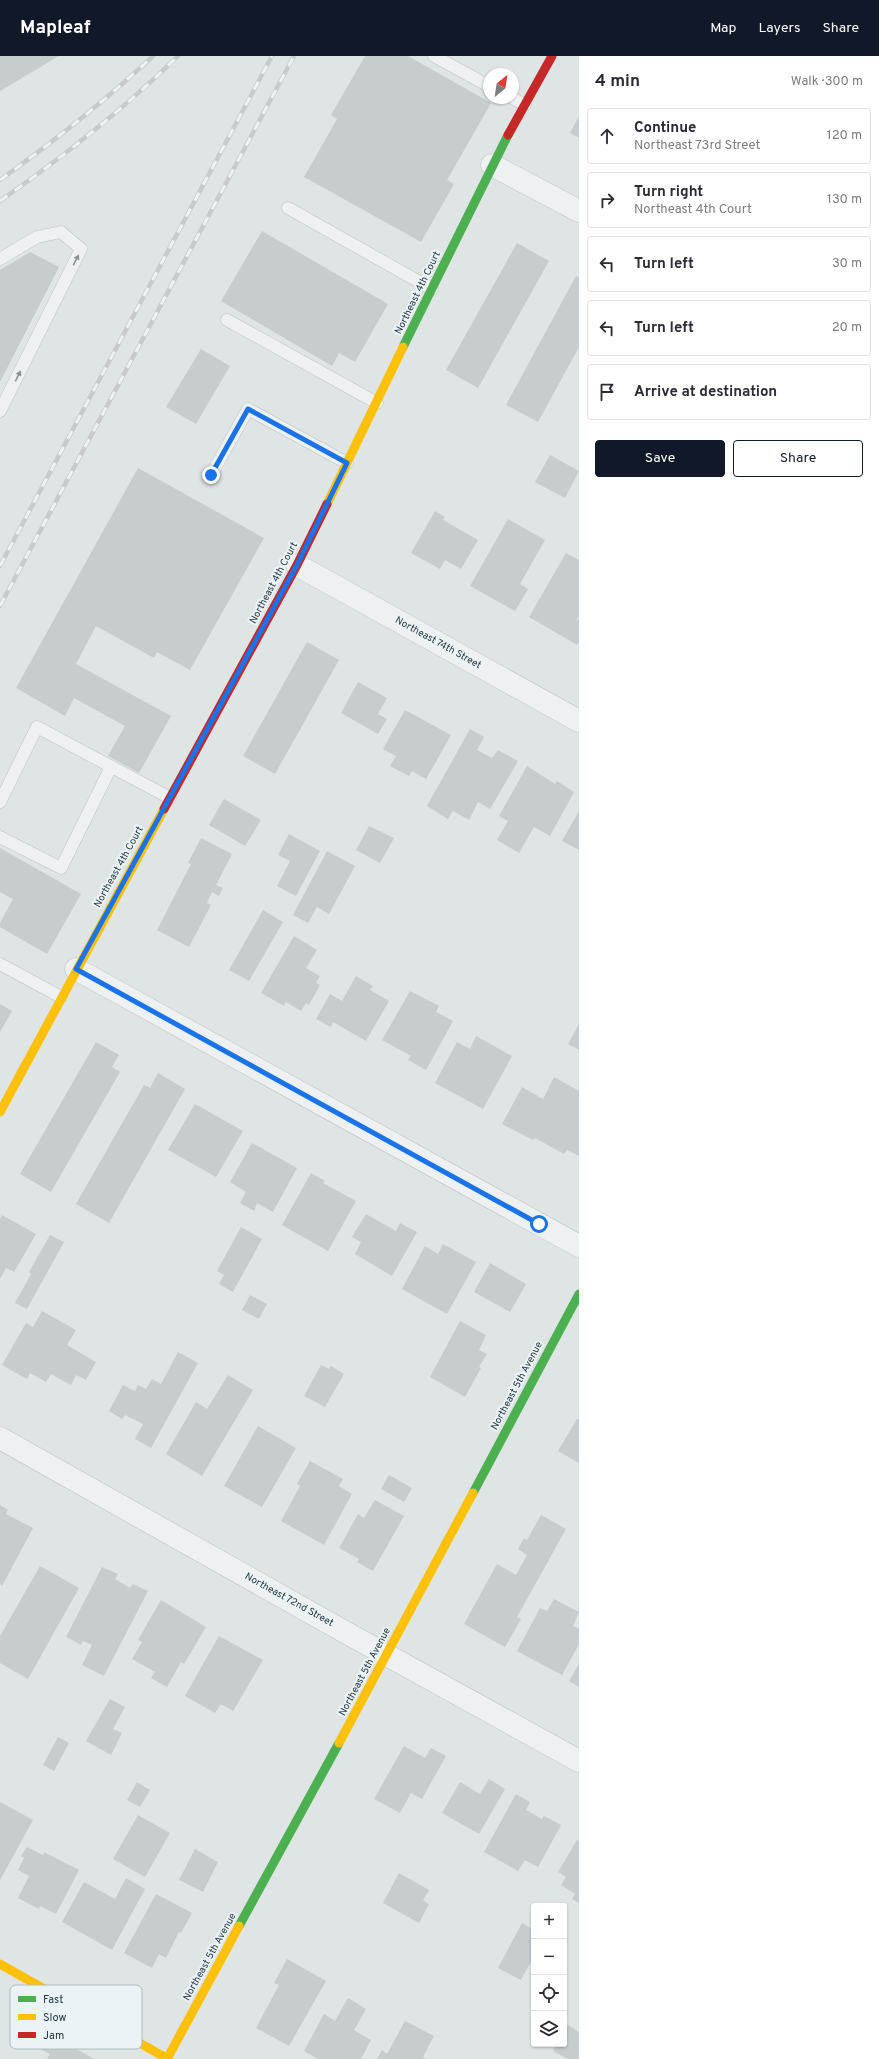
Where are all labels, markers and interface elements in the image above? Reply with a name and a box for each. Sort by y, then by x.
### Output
text: Mapleaf [20,16,91,40]
text: Map [710,20,736,37]
text: Layers [758,20,800,37]
text: Share [822,20,859,37]
north arrow [483,68,519,104]
text: 4 min [595,71,640,93]
text: Walk · 300 m [791,74,863,90]
text: Continue [634,119,696,138]
icon: ahead [596,125,618,147]
text: 120 m [827,128,862,144]
text: Northeast 73rd Street [634,138,760,154]
text: Turn right [634,183,703,202]
icon: right [596,189,618,211]
text: 130 m [827,192,862,208]
text: Northeast 4th Court [634,202,752,218]
street label: Northeast 4th Court [392,249,444,337]
icon: left [596,253,618,275]
one-way arrow [73,254,79,266]
text: Turn left [634,255,694,274]
text: 30 m [832,256,862,272]
icon: left [596,317,618,339]
text: Turn left [634,319,694,338]
text: 20 m [832,320,862,336]
one-way arrow [14,370,21,382]
icon: arrive [596,381,618,403]
text: Arrive at destination [634,383,777,402]
button: Save [595,440,725,477]
button: Share [733,440,863,477]
route end [202,466,220,484]
street label: Northeast 4th Court [247,540,301,626]
street label: Northeast 74th Street [393,614,484,672]
street label: Northeast 4th Court [91,824,147,910]
route start [530,1215,548,1233]
street label: Northeast 5th Avenue [488,1340,546,1432]
street label: Northeast 72nd Street [242,1570,336,1630]
street label: Northeast 5th Avenue [336,1626,394,1718]
map controls [531,1903,567,2047]
button: + [531,1903,567,1939]
street label: Northeast 5th Avenue [181,1911,239,2003]
button: − [531,1939,567,1975]
button: locate [531,1975,567,2011]
legend [10,1985,142,2049]
text: Fast [43,1993,63,2007]
text: Slow [43,2011,66,2025]
button: layers [531,2011,567,2047]
text: Jam [43,2029,64,2043]

